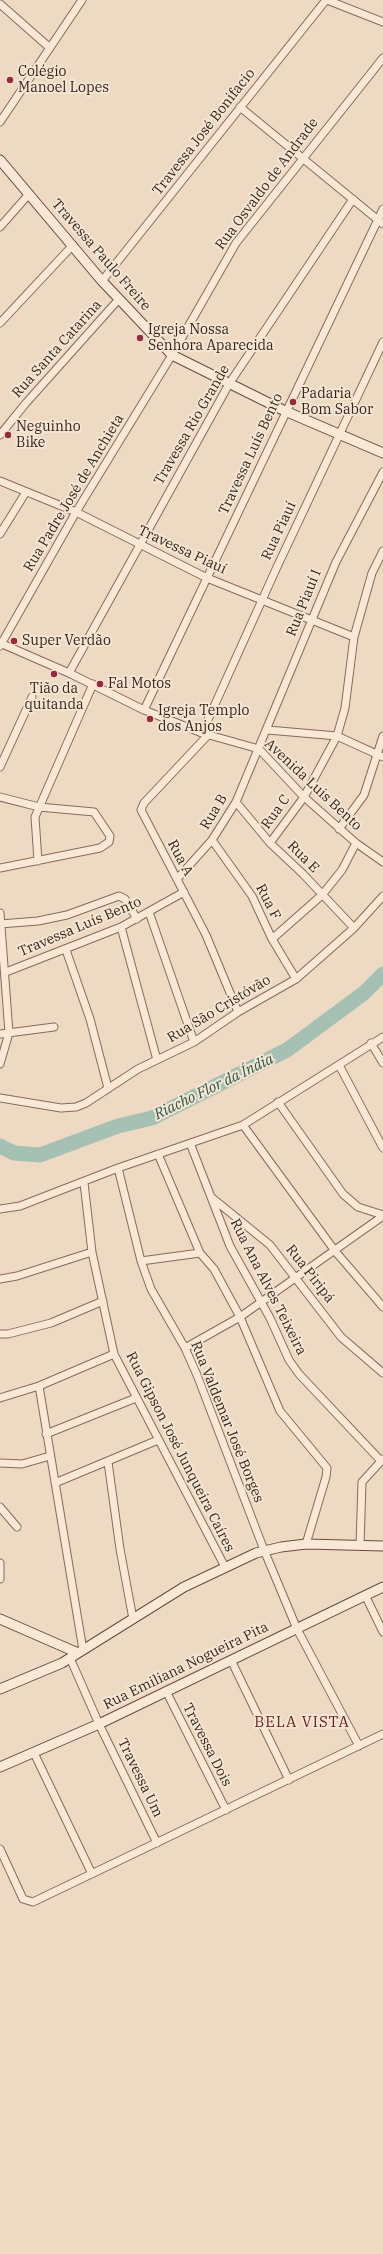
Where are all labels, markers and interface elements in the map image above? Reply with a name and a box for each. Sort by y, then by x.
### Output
place label: Colégio Manoel Lopes [18,64,109,96]
street label: Travessa José Bonifacio [149,65,259,199]
marker: Colégio Manoel Lopes [5,75,15,85]
street label: Rua Osvaldo de Andrade [212,115,322,253]
street label: Travessa Paulo Freire [48,196,154,314]
street label: Rua Santa Catarina [9,297,105,401]
place label: Igreja Nossa Senhora Aparecida [148,322,274,354]
marker: Igreja Nossa Senhora Aparecida [135,333,145,343]
street label: Travessa Rio Grande [151,362,233,488]
place label: Padaria Bom Sabor [301,386,373,418]
street label: Travessa Luís Bento [216,391,286,517]
marker: Padaria Bom Sabor [288,397,298,407]
street label: Rua Padre José de Anchieta [20,411,128,575]
place label: Neguinho Bike [16,419,81,452]
marker: Neguinho Bike [3,430,13,440]
street label: Rua Piauí [258,499,300,563]
street label: Travessa Piauí [135,522,229,578]
street label: Rua Piauí I [283,567,325,639]
place label: Super Verdão [22,633,111,649]
marker: Super Verdão [9,636,19,646]
marker: Tião da quitanda [49,669,59,679]
place label: Fal Motos [108,676,171,692]
marker: Fal Motos [95,679,105,689]
place label: Tião da quitanda [24,681,84,714]
place label: Igreja Templo dos Anjos [158,703,249,736]
marker: Igreja Templo dos Anjos [145,714,155,724]
street label: Avenida Luis Bento [261,736,365,834]
street label: Rua B [197,791,231,833]
street label: Rua C [258,792,294,832]
street label: Rua A [164,837,196,879]
street label: Rua E [284,838,322,876]
street label: Rua F [252,881,284,923]
street label: Travessa Luís Bento [16,894,144,960]
street label: Rua São Cristóvão [164,971,274,1047]
water label: Riacho Flor da Índia [151,1050,277,1124]
street label: Rua Ana Alves Teixeira [226,1216,310,1358]
street label: Rua Piripá [282,1242,338,1306]
street label: Rua Valdemar José Borges [187,1339,267,1505]
street label: Rua Gipson José Junqueira Caíres [122,1349,238,1555]
street label: Rua Emiliana Nogueira Pita [101,1619,271,1713]
street label: Travessa Dois [179,1701,235,1789]
district label: BELA VISTA [254,1714,350,1732]
street label: Travessa Um [114,1736,166,1820]

